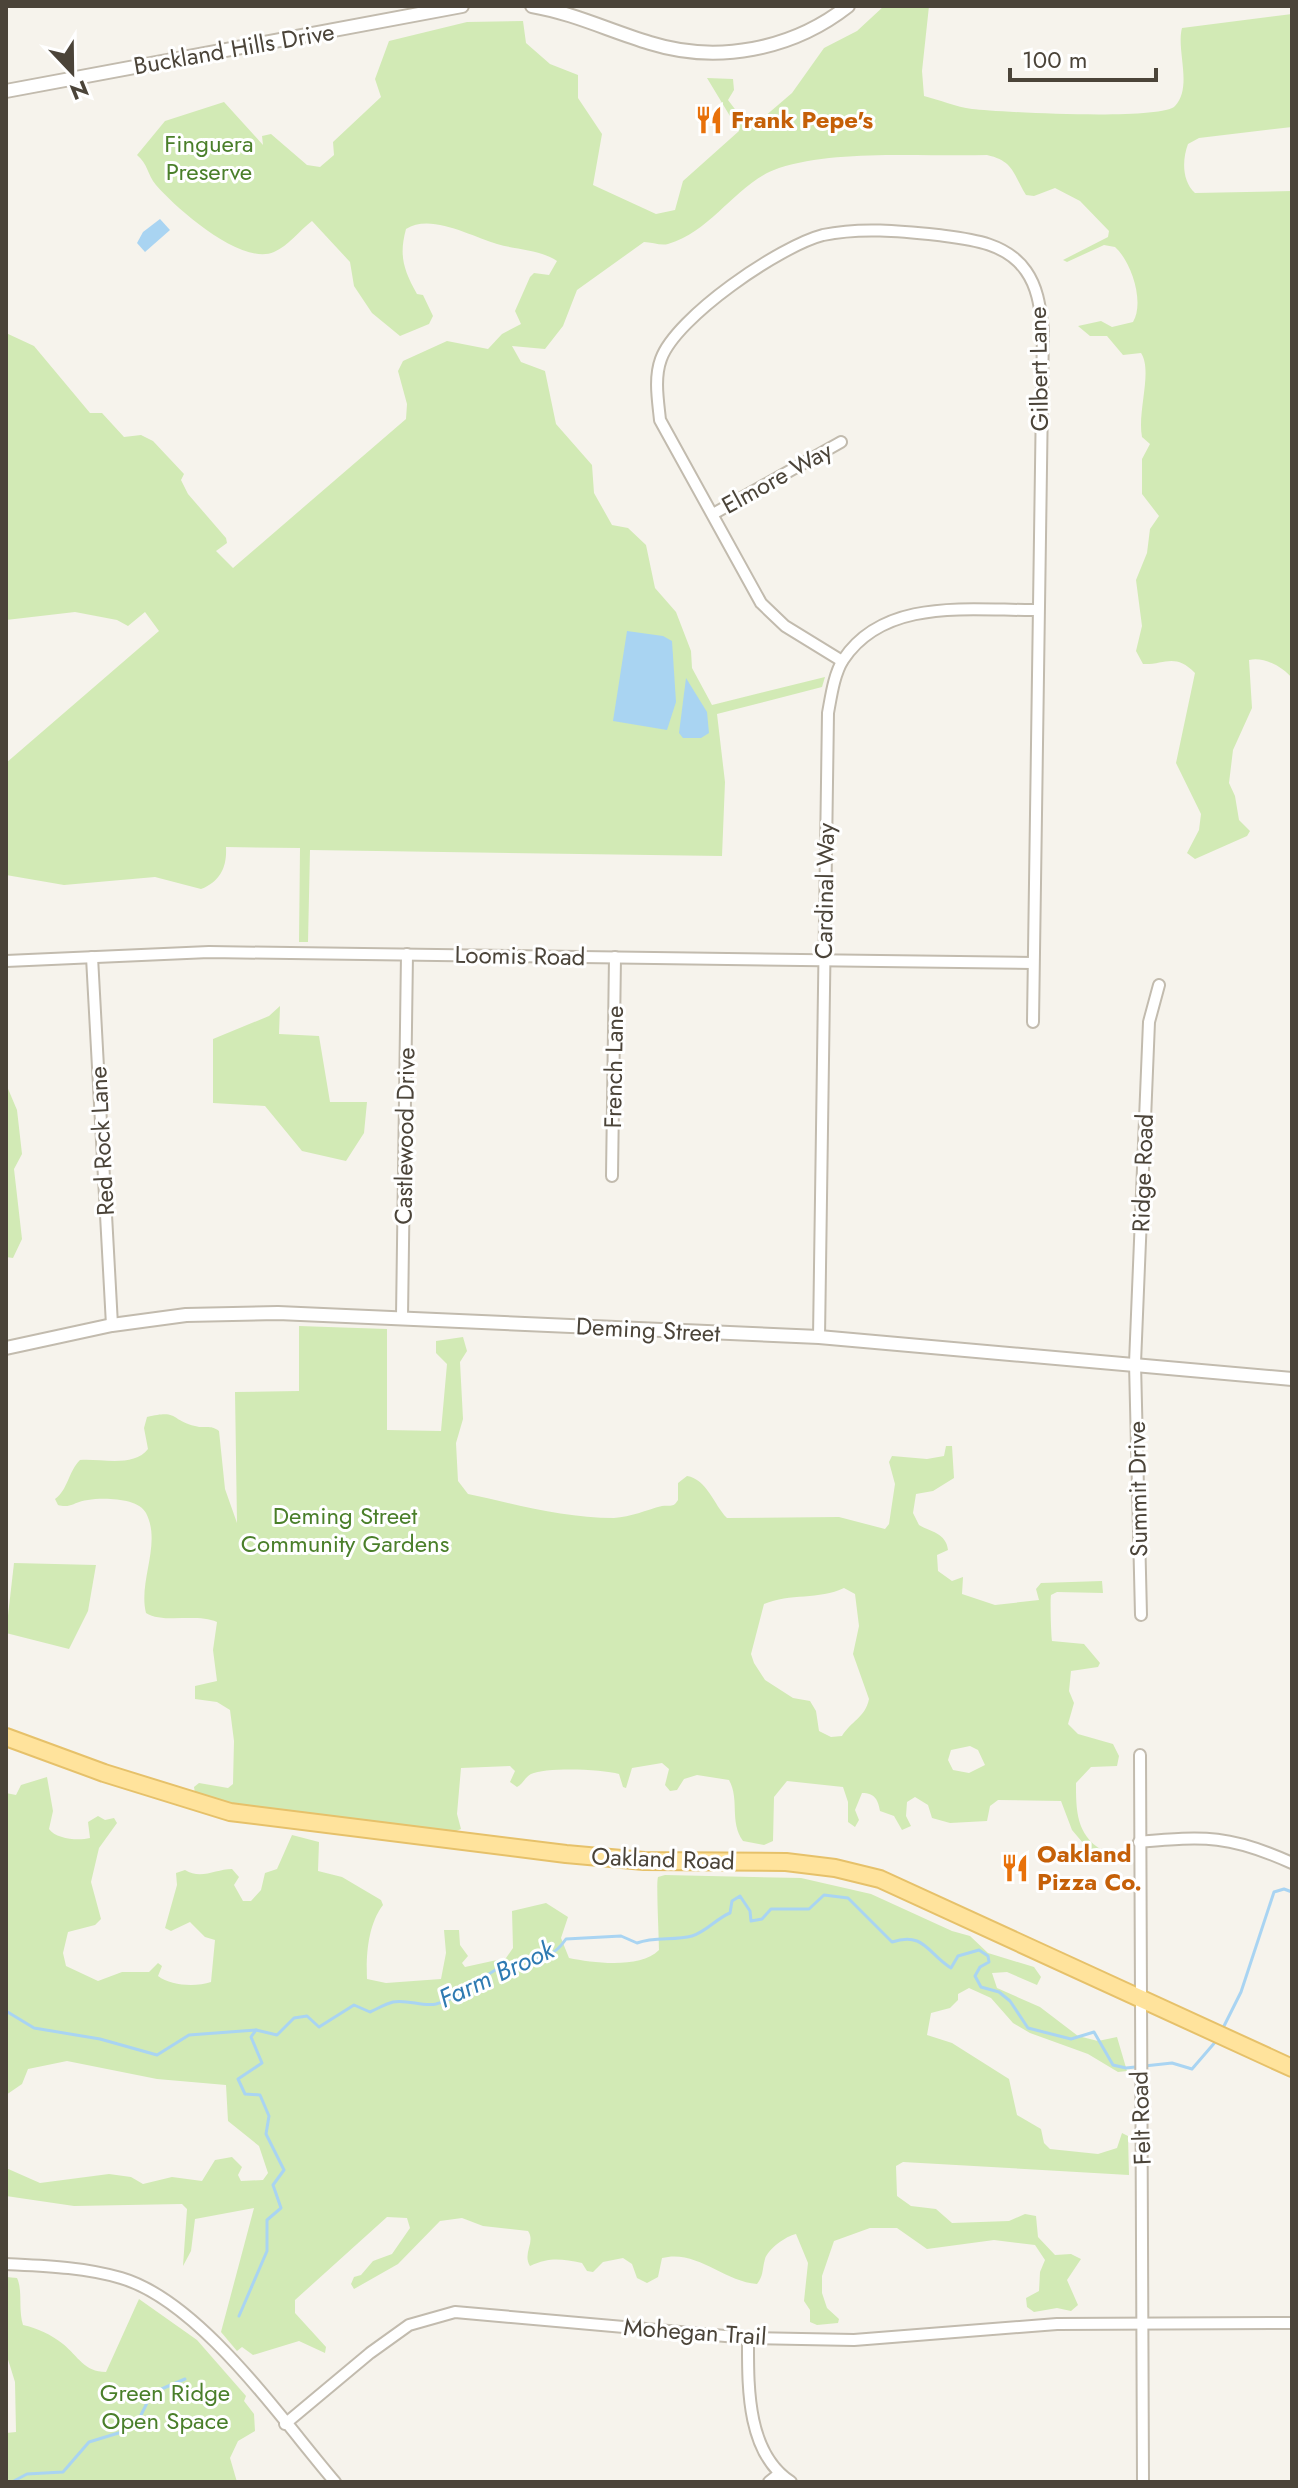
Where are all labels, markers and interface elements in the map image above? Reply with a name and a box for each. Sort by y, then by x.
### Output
street label: Buckland Hills Drive [131,14,337,83]
north arrow [32,32,112,112]
scale bar [1010,32,1156,82]
text: 100 m [1022,42,1088,77]
text: N [65,72,94,109]
place label: Frank Pepe's [731,102,873,137]
restaurant icon: Frank Pepe's [694,105,724,135]
park label: Finguera Preserve [164,126,254,189]
street label: Gilbert Lane [1020,306,1057,432]
street label: Elmore Way [715,433,839,522]
street label: Cardinal Way [806,822,843,959]
street label: Loomis Road [454,937,586,974]
street label: French Lane [595,1005,632,1129]
street label: Castlewood Drive [385,1047,424,1225]
street label: Red Rock Lane [80,1065,123,1217]
street label: Ridge Road [1123,1113,1162,1233]
street label: Deming Street [575,1308,721,1351]
street label: Summit Drive [1119,1421,1156,1557]
park label: Deming Street Community Gardens [241,1498,449,1561]
place label: Oakland Pizza Co. [1037,1836,1142,1899]
street label: Oakland Road [591,1839,735,1878]
restaurant icon: Oakland Pizza Co. [1000,1853,1030,1883]
water label: Farm Brook [432,1930,562,2017]
street label: Felt Road [1121,2070,1160,2166]
street label: Mohegan Trail [622,2309,768,2354]
park label: Green Ridge Open Space [100,2375,230,2438]

